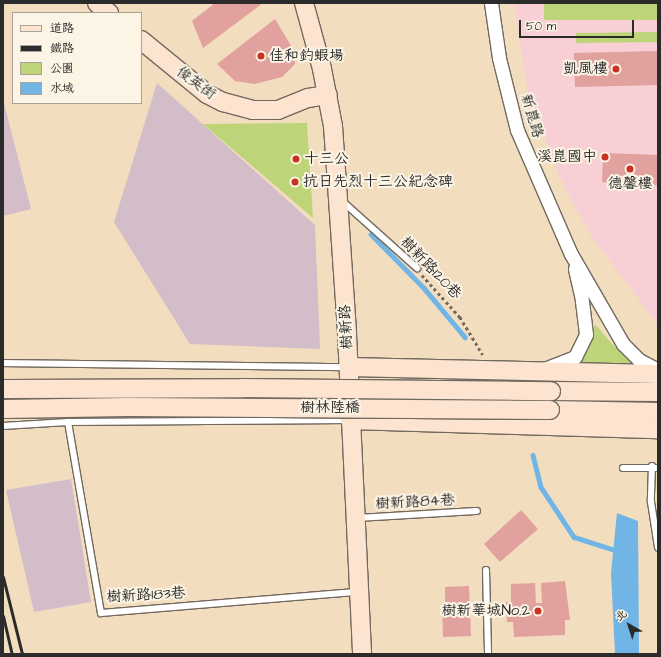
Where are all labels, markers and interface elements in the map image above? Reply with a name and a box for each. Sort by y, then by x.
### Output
legend [12,12,142,104]
scale bar [521,12,636,38]
text: 50 m [526,18,556,35]
text: 道路 [50,20,74,37]
text: 鐵路 [50,40,74,57]
place label: 佳和釣蝦場 [269,47,344,65]
marker: 佳和釣蝦場 [256,51,266,61]
text: 公園 [50,60,74,77]
place label: 凱風樓 [563,60,608,78]
street label: 俊英街 [173,62,219,104]
marker: 凱風樓 [611,64,621,74]
text: 水域 [50,80,74,97]
street label: 新崑路 [517,92,547,140]
place label: 溪崑國中 [537,148,597,166]
place label: 十三公 [304,150,349,168]
marker: 溪崑國中 [600,152,610,162]
marker: 十三公 [291,154,301,164]
marker: 德馨樓 [625,164,635,174]
place label: 抗日先烈十三公紀念碑 [303,173,453,191]
place label: 德馨樓 [608,175,652,193]
marker: 抗日先烈十三公紀念碑 [290,177,300,187]
street label: 樹新路120巷 [397,233,465,303]
street label: 樹新路 [336,304,356,350]
street label: 樹林陸橋 [300,399,360,417]
street label: 樹新路84巷 [375,491,455,513]
street label: 樹新路183巷 [106,584,186,606]
place label: 樹新華城No.2 [441,602,530,620]
north arrow [609,605,649,645]
marker: 樹新華城No.2 [533,606,543,616]
text: 北 [612,606,630,625]

